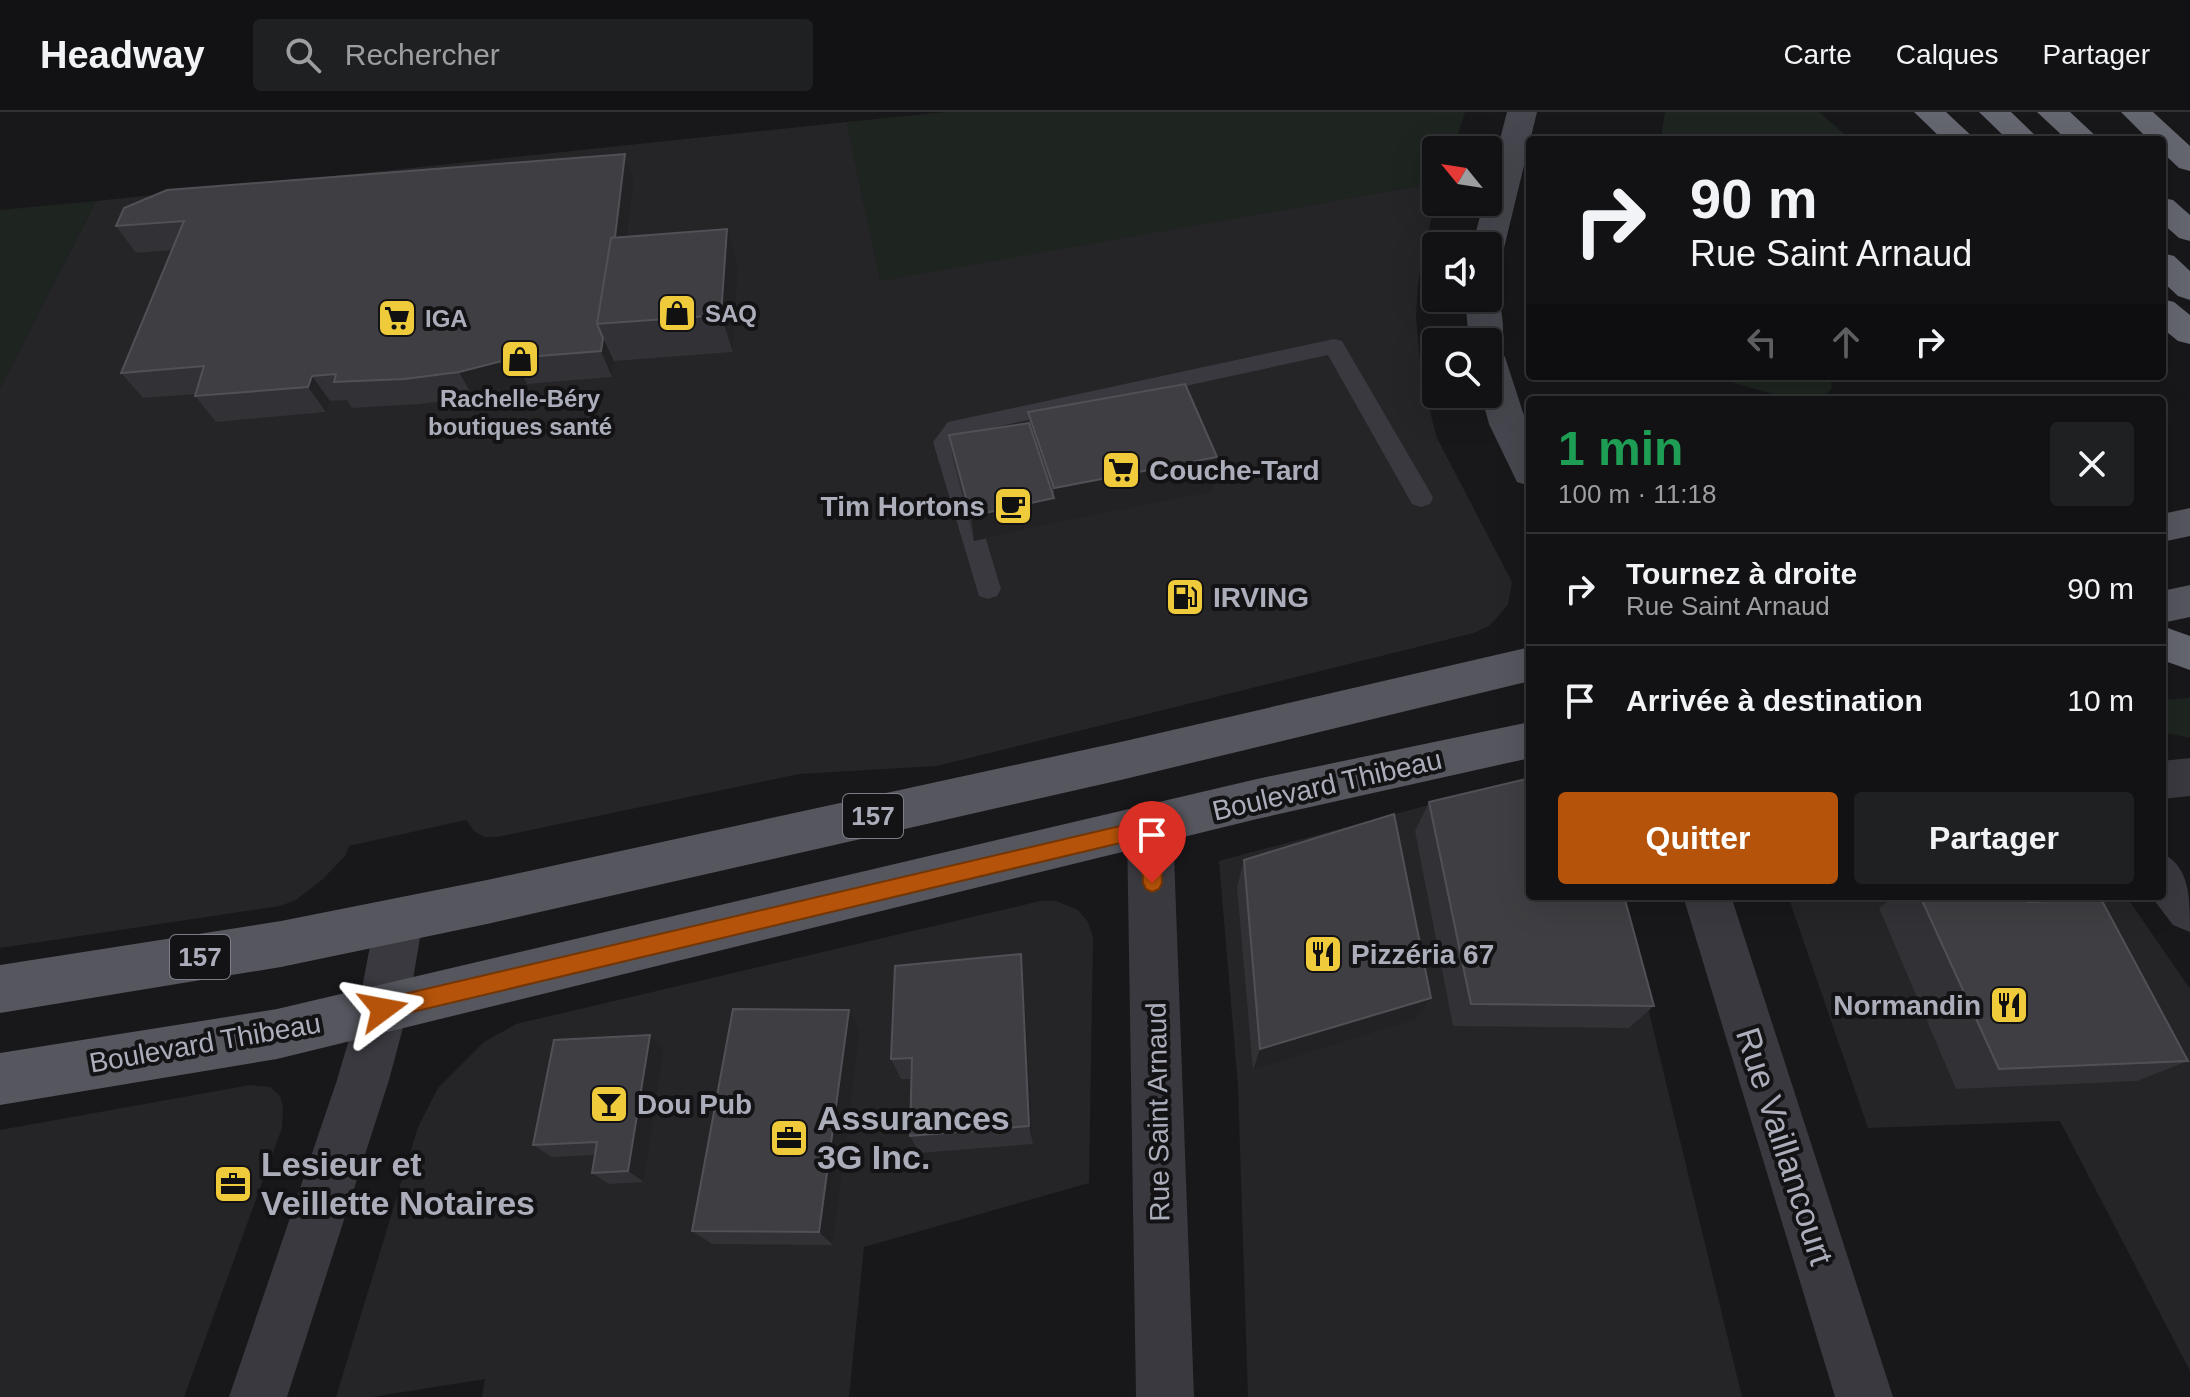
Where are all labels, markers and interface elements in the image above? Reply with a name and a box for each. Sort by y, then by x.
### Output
search box [253,19,813,91]
icon: search [281,33,325,77]
text: Headway [40,34,205,76]
text: Rechercher [345,38,500,71]
text: Carte [1783,39,1852,70]
text: Calques [1896,39,1999,70]
text: Partager [2043,39,2150,70]
north arrow [1422,136,1502,216]
map controls [1422,136,1502,408]
text: 90 m [1690,167,1818,230]
icon: right [1558,168,1662,272]
button: sound [1422,232,1502,312]
text: Rue Saint Arnaud [1690,233,1972,274]
shop icon: SAQ [656,292,698,334]
supermarket icon: IGA [376,297,418,339]
place label: SAQ [705,300,757,327]
place label: IGA [425,305,468,332]
icon: left [1740,320,1784,364]
icon: ahead [1824,320,1868,364]
icon: right [1908,320,1952,364]
button: search [1422,328,1502,408]
shop icon: Rachelle-Béry boutiques santé [499,338,541,380]
place label: Rachelle-Béry boutiques santé [428,385,612,440]
text: 1 min [1558,422,1683,475]
button: close [2050,422,2134,506]
supermarket icon: Couche-Tard [1100,449,1142,491]
place label: Couche-Tard [1149,455,1320,486]
text: 100 m · 11:18 [1558,479,1717,509]
cafe icon: Tim Hortons [992,485,1034,527]
place label: Tim Hortons [821,491,985,522]
text: Tournez à droite [1626,557,1857,590]
icon: right [1558,567,1602,611]
text: 90 m [2067,572,2134,605]
fuel station icon: IRVING [1164,576,1206,618]
place label: IRVING [1213,582,1309,613]
text: Rue Saint Arnaud [1626,591,1830,621]
icon: arrive [1558,679,1602,723]
text: Arrivée à destination [1626,684,1923,717]
text: 10 m [2067,684,2134,717]
street label: Boulevard Thibeau [1209,744,1445,826]
button: Quitter [1558,792,1838,884]
button: Partager [1854,792,2134,884]
road number: 157 [843,794,903,838]
pin [1118,801,1186,883]
icon: arrive [1130,813,1174,857]
restaurant icon: Pizzéria 67 [1302,933,1344,975]
road number: 157 [170,935,230,979]
place label: Pizzéria 67 [1351,939,1494,970]
position arrow [341,967,425,1051]
restaurant icon: Normandin [1988,984,2030,1026]
place label: Normandin [1833,990,1981,1021]
street label: Rue Saint Arnaud [1141,1002,1175,1222]
street label: Boulevard Thibeau [87,1007,323,1079]
street label: Rue Vaillancourt [1729,1023,1841,1270]
bar icon: Dou Pub [588,1083,630,1125]
place label: Dou Pub [637,1089,752,1120]
place label: Assurances 3G Inc. [817,1099,1010,1176]
office icon: Assurances 3G Inc. [768,1117,810,1159]
place label: Lesieur et Veillette Notaires [261,1145,535,1222]
office icon: Lesieur et Veillette Notaires [212,1163,254,1205]

